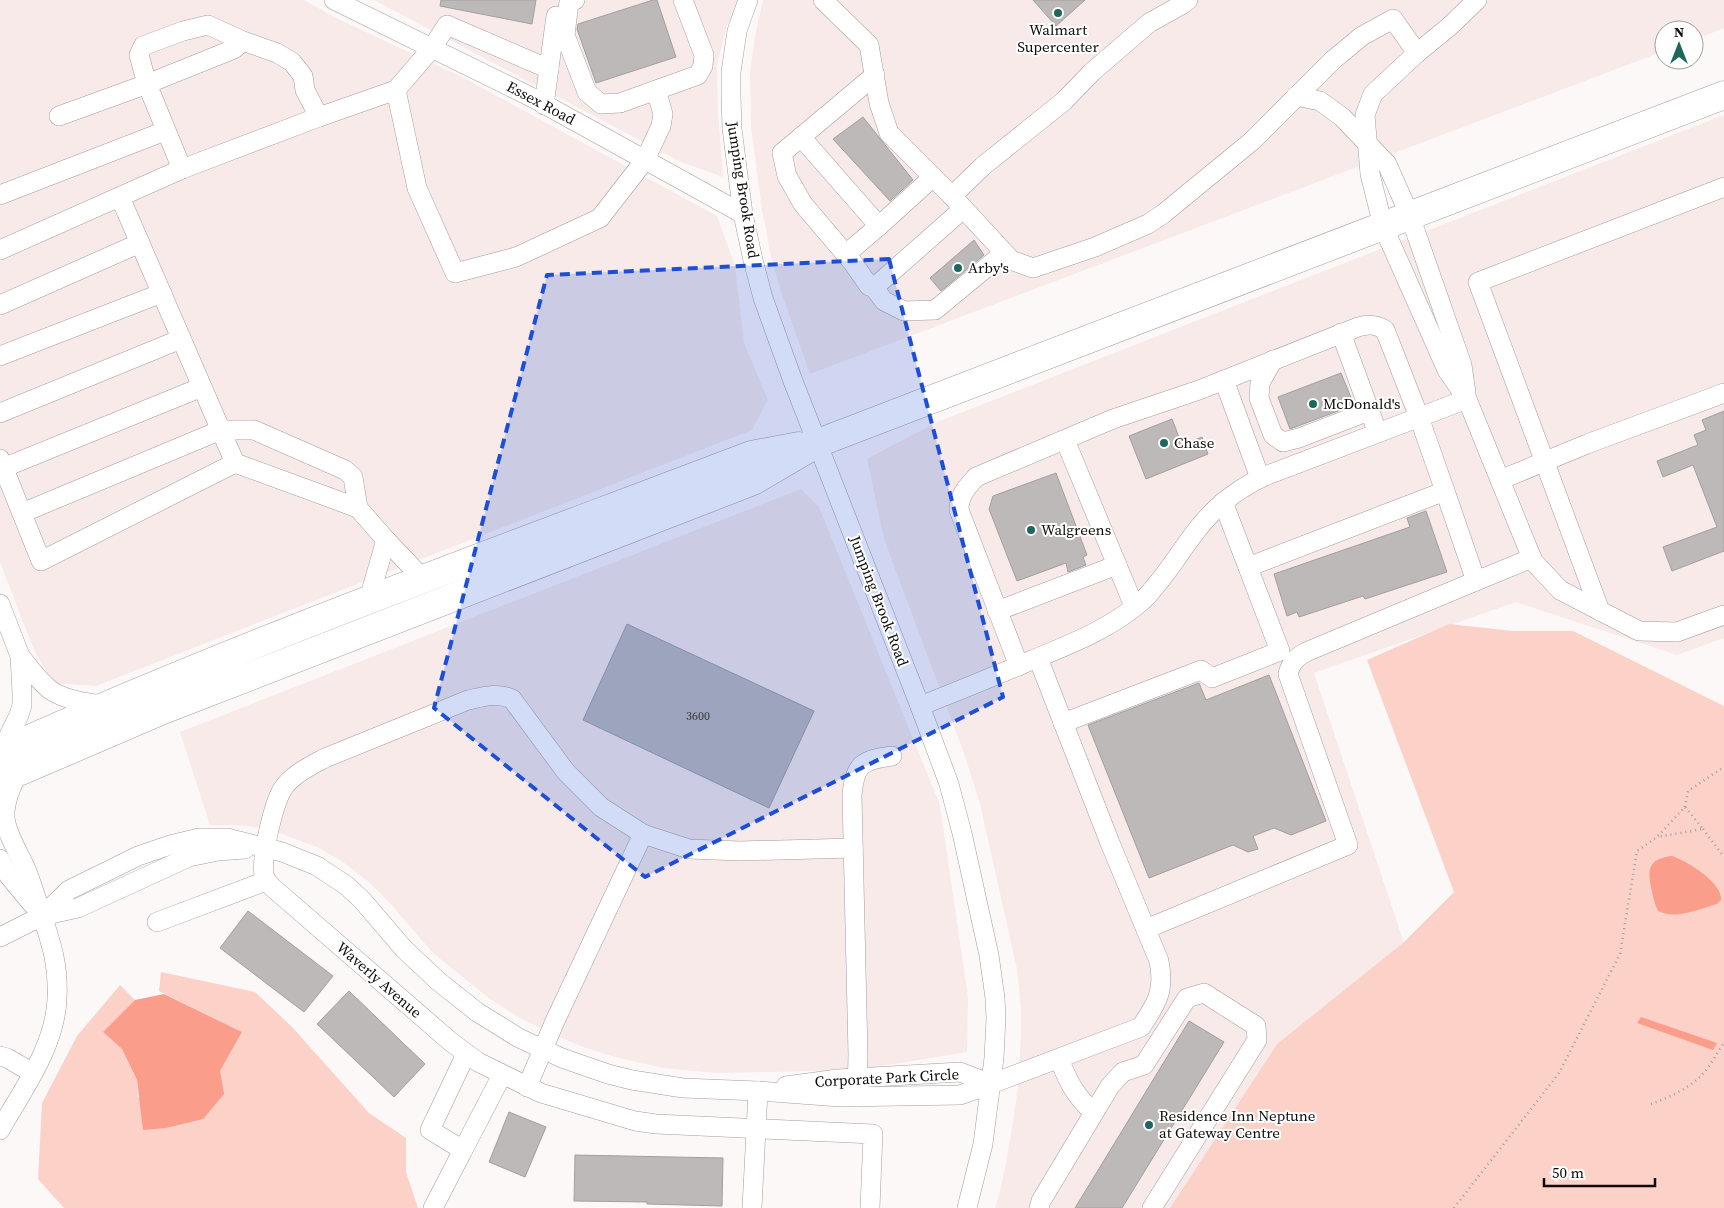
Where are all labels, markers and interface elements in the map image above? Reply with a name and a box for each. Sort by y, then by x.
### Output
marker: Walmart Supercenter [1052,7,1064,19]
place label: Walmart Supercenter [1017,19,1099,57]
north arrow [1654,20,1704,70]
text: N [1674,22,1684,42]
street label: Essex Road [503,76,580,130]
street label: Jumping Brook Road [722,119,765,260]
place label: Arby's [968,257,1009,278]
marker: Arby's [952,262,964,274]
place label: McDonald's [1323,393,1400,414]
marker: McDonald's [1307,398,1319,410]
place label: Chase [1174,432,1215,453]
marker: Chase [1158,437,1170,449]
place label: Walgreens [1041,519,1111,540]
marker: Walgreens [1025,524,1037,536]
street label: Jumping Brook Road [845,532,914,670]
house number: 3600 [686,708,710,724]
street label: Waverly Avenue [332,937,427,1023]
street label: Corporate Park Circle [814,1063,960,1092]
place label: Residence Inn Neptune at Gateway Centre [1159,1105,1316,1143]
marker: Residence Inn Neptune at Gateway Centre [1143,1119,1155,1131]
scale bar [1544,1156,1655,1188]
text: 50 m [1552,1162,1584,1183]

